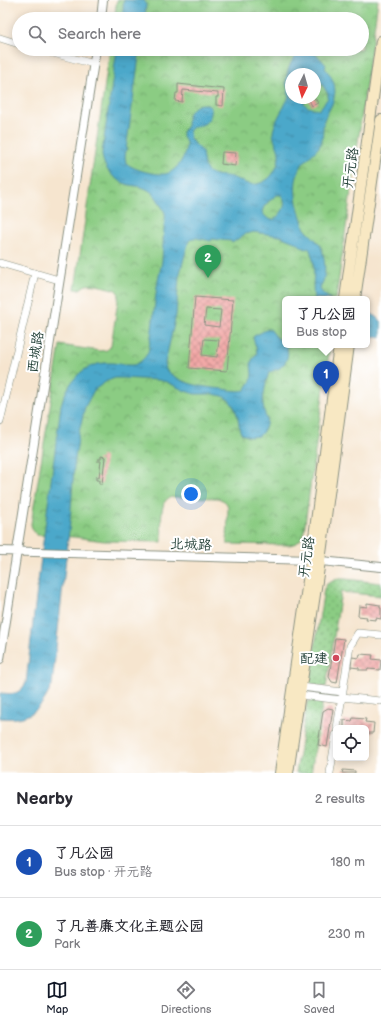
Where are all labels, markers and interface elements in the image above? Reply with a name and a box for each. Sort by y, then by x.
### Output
search box [12,12,369,56]
icon: search [26,23,48,45]
text: Search here [58,25,141,44]
north arrow [285,68,321,104]
street label: 开元路 [339,146,362,190]
pin: 2 [195,245,221,278]
popup [282,296,370,348]
text: 了凡公园 [296,305,356,324]
text: Bus stop [296,324,347,340]
street label: 西城路 [24,330,47,374]
pin: 1 [313,361,339,394]
your location [181,484,201,504]
street label: 北城路 [170,535,212,554]
street label: 开元路 [295,535,318,579]
place label: 配建 [300,650,328,667]
marker: 配建 [331,653,341,663]
map controls [333,725,369,761]
button: locate [333,725,369,761]
text: Nearby [16,789,73,809]
text: 2 results [315,791,365,807]
text: 了凡公园 [54,844,114,863]
text: 1 [26,854,32,870]
text: 180 m [330,854,365,870]
text: Bus stop · 开元路 [54,864,153,880]
text: 了凡善廉文化主题公园 [54,917,204,936]
text: 2 [25,926,33,942]
text: 230 m [328,926,365,942]
text: Park [54,936,80,952]
tab: Map [46,979,68,1016]
tab: Directions [161,979,211,1016]
tab: Saved [304,979,335,1016]

